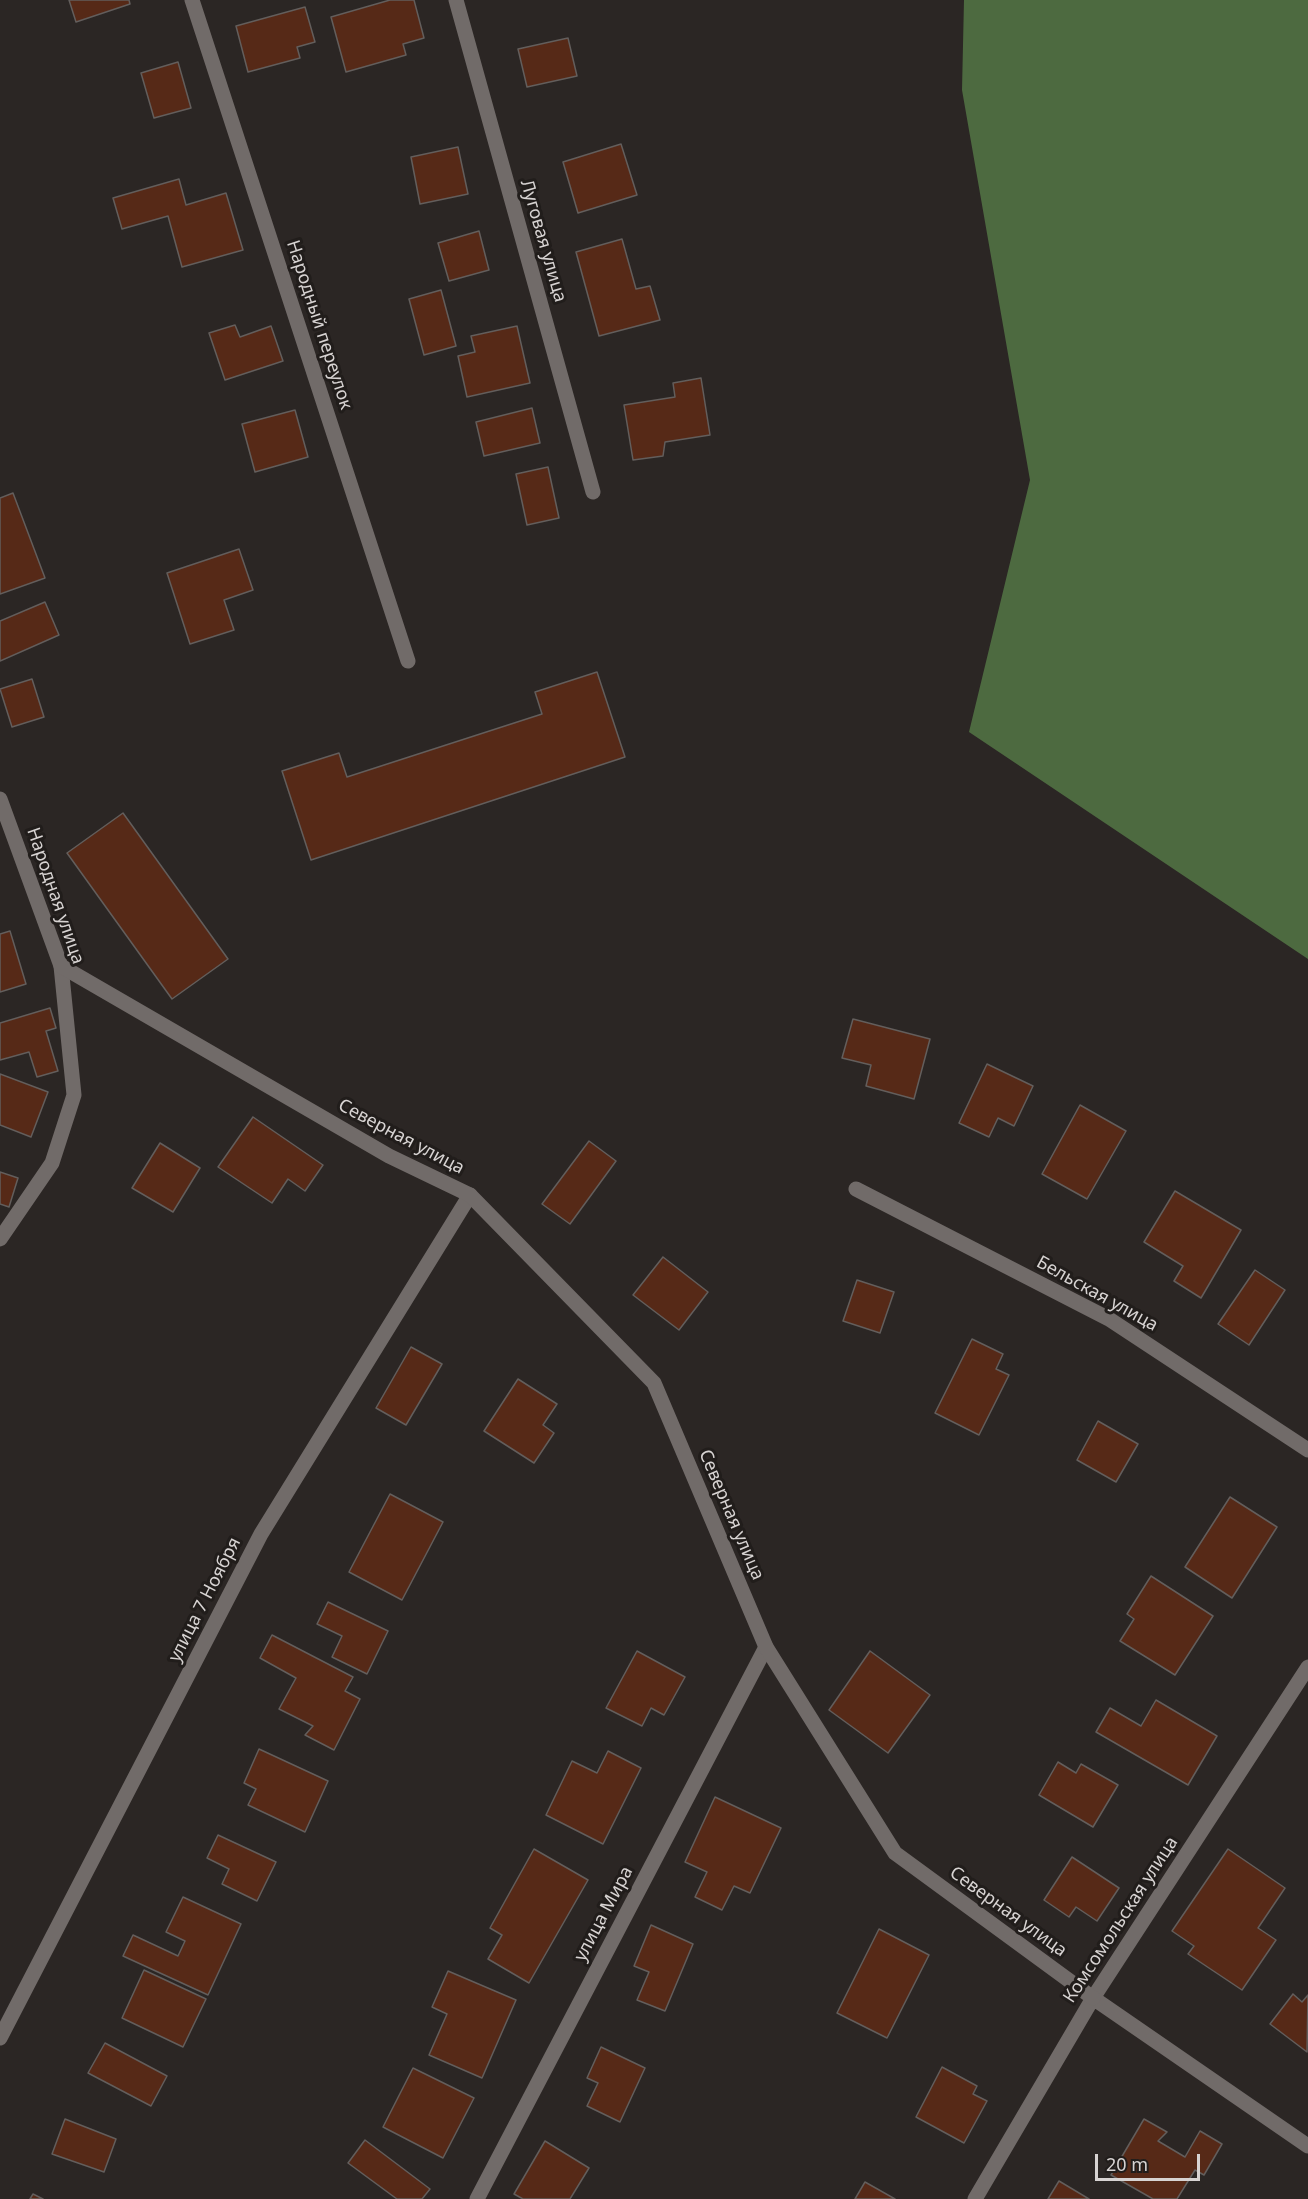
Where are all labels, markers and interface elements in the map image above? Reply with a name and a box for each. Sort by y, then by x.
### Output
street label: Луговая улица [515,177,571,305]
street label: Народный переулок [281,238,357,412]
street label: Народная улица [22,825,88,967]
street label: Северная улица [334,1095,468,1179]
street label: Бельская улица [1032,1252,1162,1336]
street label: Северная улица [694,1447,768,1583]
street label: улица 7 Ноября [164,1534,246,1666]
street label: Комсомольская улица [1059,1833,1183,2007]
street label: Северная улица [945,1862,1071,1962]
street label: улица Мира [570,1863,638,1965]
scale bar [1098,2142,1203,2180]
text: 20 m [1106,2152,1148,2176]

